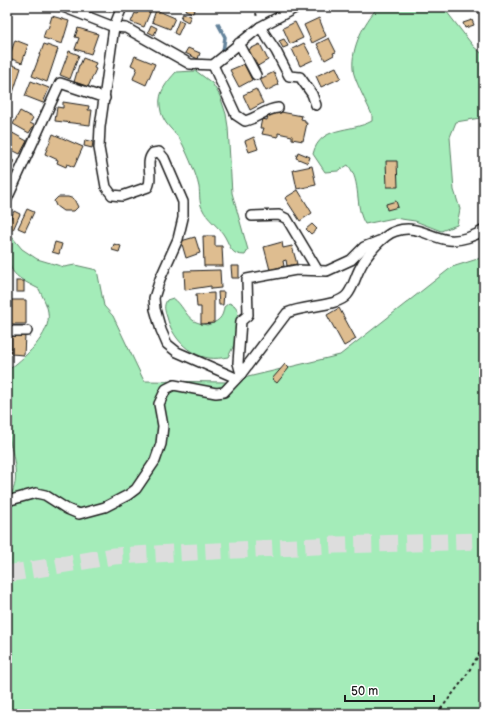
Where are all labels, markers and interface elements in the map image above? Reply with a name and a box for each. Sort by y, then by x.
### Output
scale bar [345,677,434,703]
text: 50 m [351,684,378,699]

